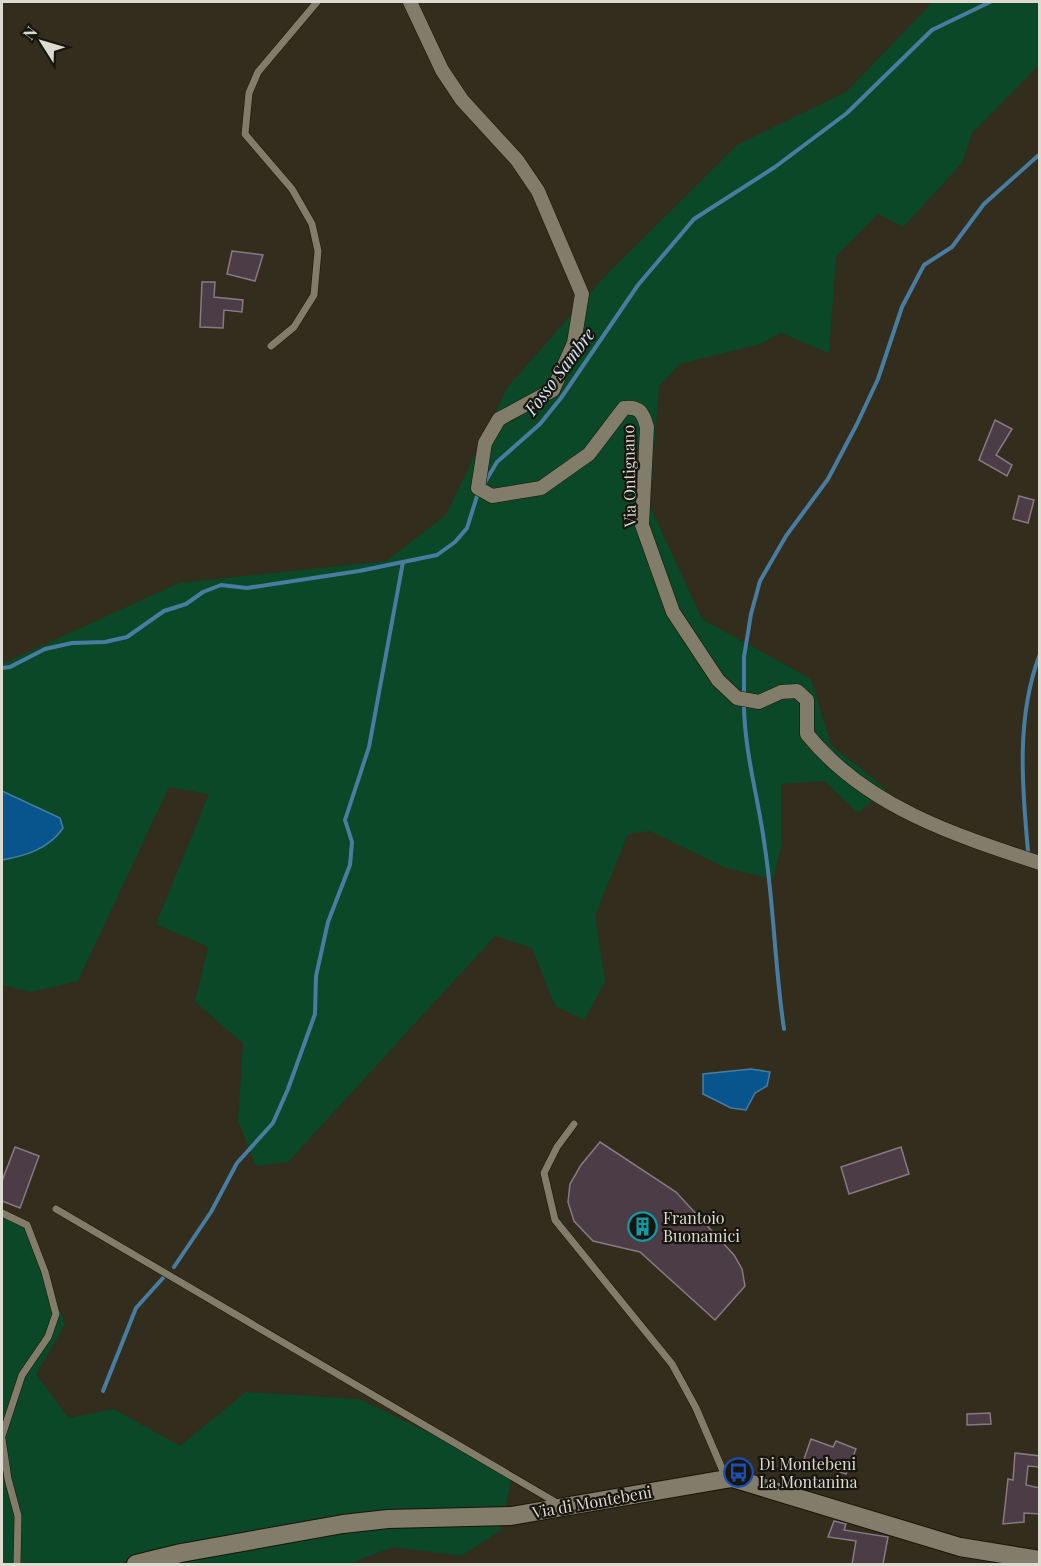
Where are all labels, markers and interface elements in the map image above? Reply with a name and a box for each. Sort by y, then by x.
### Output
north arrow [12,12,72,72]
text: N [18,21,42,44]
water label: Fosso Sambre [518,323,600,421]
street label: Via Ontignano [617,425,640,528]
place label: Frantoio Buonamici [663,1207,740,1246]
building icon: Frantoio Buonamici [626,1211,658,1243]
place label: Di Montebeni La Montanina [759,1453,858,1492]
bus stop icon: Di Montebeni La Montanina [722,1457,754,1489]
street label: Via di Montebeni [529,1481,654,1523]

